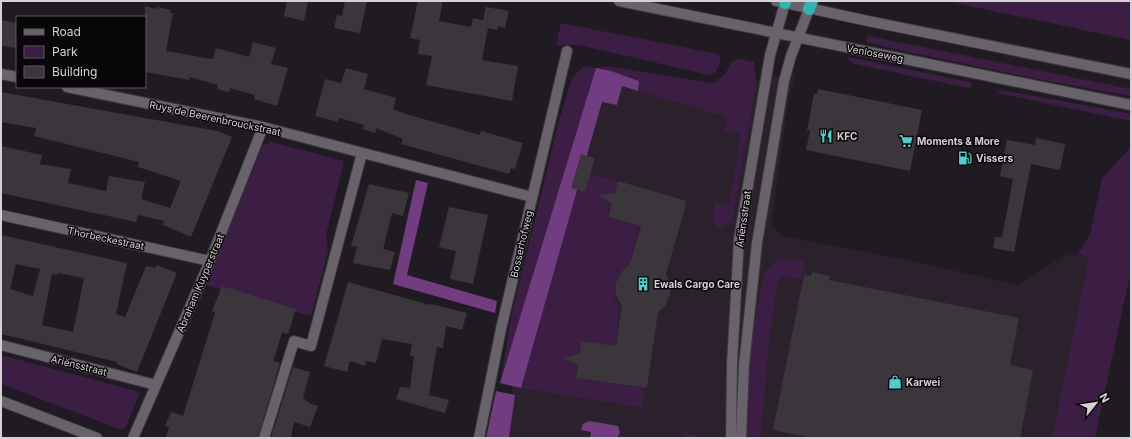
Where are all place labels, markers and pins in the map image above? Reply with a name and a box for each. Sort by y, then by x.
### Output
restaurant icon: KFC [818,128,834,144]
place label: KFC [837,130,857,142]
supermarket icon: Moments & More [898,133,914,149]
place label: Moments & More [917,135,1000,147]
fuel station icon: Vissers [957,150,973,166]
place label: Vissers [976,152,1013,164]
building icon: Ewals Cargo Care [635,276,651,292]
place label: Ewals Cargo Care [654,278,740,291]
shop icon: Karwei [887,374,903,390]
place label: Karwei [906,376,940,388]

